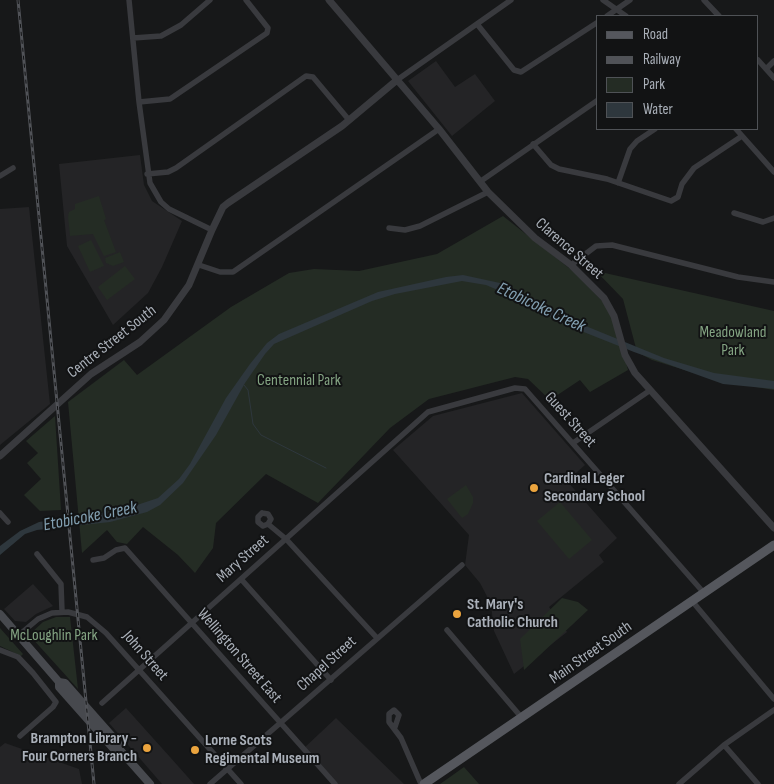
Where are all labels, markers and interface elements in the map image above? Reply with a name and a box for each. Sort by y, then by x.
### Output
legend [596,15,759,130]
text: Road [643,25,668,44]
text: Railway [643,50,681,69]
text: Park [643,75,665,94]
text: Water [643,100,673,119]
street label: Clarence Street [531,214,607,284]
water label: Etobicoke Creek [493,278,589,338]
street label: Centre Street South [64,301,160,383]
park label: Meadowland Park [700,323,766,361]
park label: Centennial Park [257,371,341,391]
street label: Guest Street [540,388,600,452]
place label: Cardinal Leger Secondary School [544,469,645,507]
marker: Cardinal Leger Secondary School [528,482,540,494]
water label: Etobicoke Creek [41,497,139,537]
street label: Mary Street [213,531,273,587]
place label: St. Mary's Catholic Church [467,595,558,633]
street label: Wellington Street East [193,605,285,707]
marker: St. Mary's Catholic Church [451,608,463,620]
street label: Main Street South [546,618,636,688]
park label: McLoughlin Park [10,626,98,646]
street label: John Street [118,627,172,685]
street label: Chapel Street [293,632,361,696]
place label: Brampton Library - Four Corners Branch [22,729,137,767]
place label: Lorne Scots Regimental Museum [205,731,319,769]
marker: Brampton Library - Four Corners Branch [141,742,153,754]
marker: Lorne Scots Regimental Museum [189,744,201,756]

